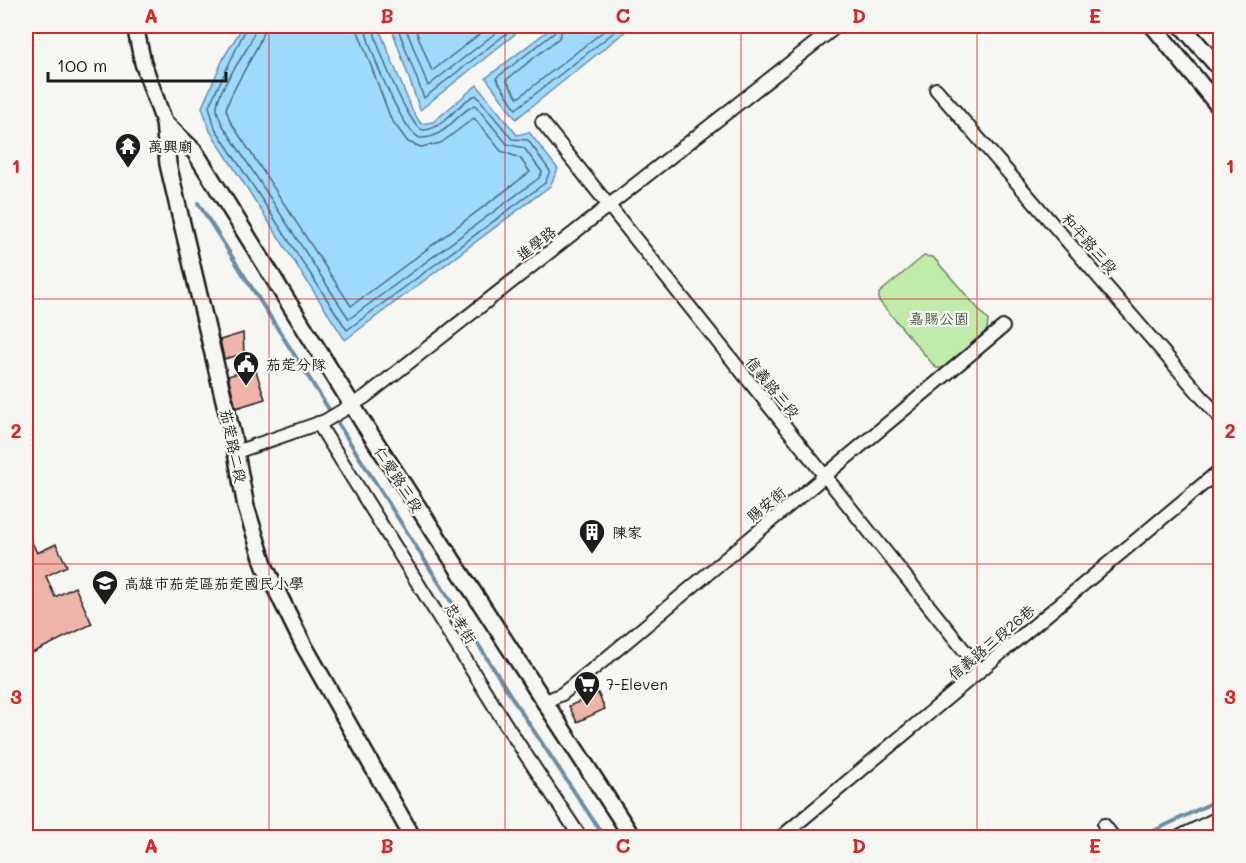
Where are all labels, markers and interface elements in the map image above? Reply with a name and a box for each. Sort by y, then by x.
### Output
text: A [144,2,158,28]
text: B [380,2,394,28]
text: C [616,2,631,28]
text: D [852,2,866,28]
text: E [1089,2,1101,28]
scale bar [48,45,226,83]
text: 100 m [57,53,107,77]
temple icon: 萬興廟 [113,131,143,169]
place label: 萬興廟 [148,136,193,156]
text: 1 [12,152,20,178]
text: 1 [1226,152,1234,178]
street label: 和平路三段 [1058,208,1122,278]
street label: 進學路 [512,221,560,265]
park label: 嘉賜公園 [909,308,969,328]
public building icon: 茄萣分隊 [231,349,261,387]
street label: 信義路三段 [742,352,804,422]
place label: 茄萣分隊 [266,354,326,374]
street label: 茄萣路二段 [216,407,252,485]
text: 2 [10,417,22,443]
text: 2 [1224,417,1236,443]
street label: 仁愛路三段 [370,442,428,516]
street label: 賜安街 [742,482,790,526]
building icon: 陳家 [577,517,607,555]
place label: 陳家 [612,522,642,542]
school or university icon: 高雄市茄萣區茄萣國民小學 [90,568,120,606]
place label: 高雄市茄萣區茄萣國民小學 [124,573,304,593]
street label: 忠孝街 [441,599,481,647]
street label: 信義路三段26巷 [943,600,1039,684]
supermarket icon: 7-Eleven [572,669,602,707]
place label: 7-Eleven [606,674,668,694]
text: 3 [10,683,22,709]
text: 3 [1224,683,1236,709]
text: A [144,832,158,858]
text: B [380,832,394,858]
text: C [616,832,631,858]
text: D [852,832,866,858]
text: E [1089,832,1101,858]

